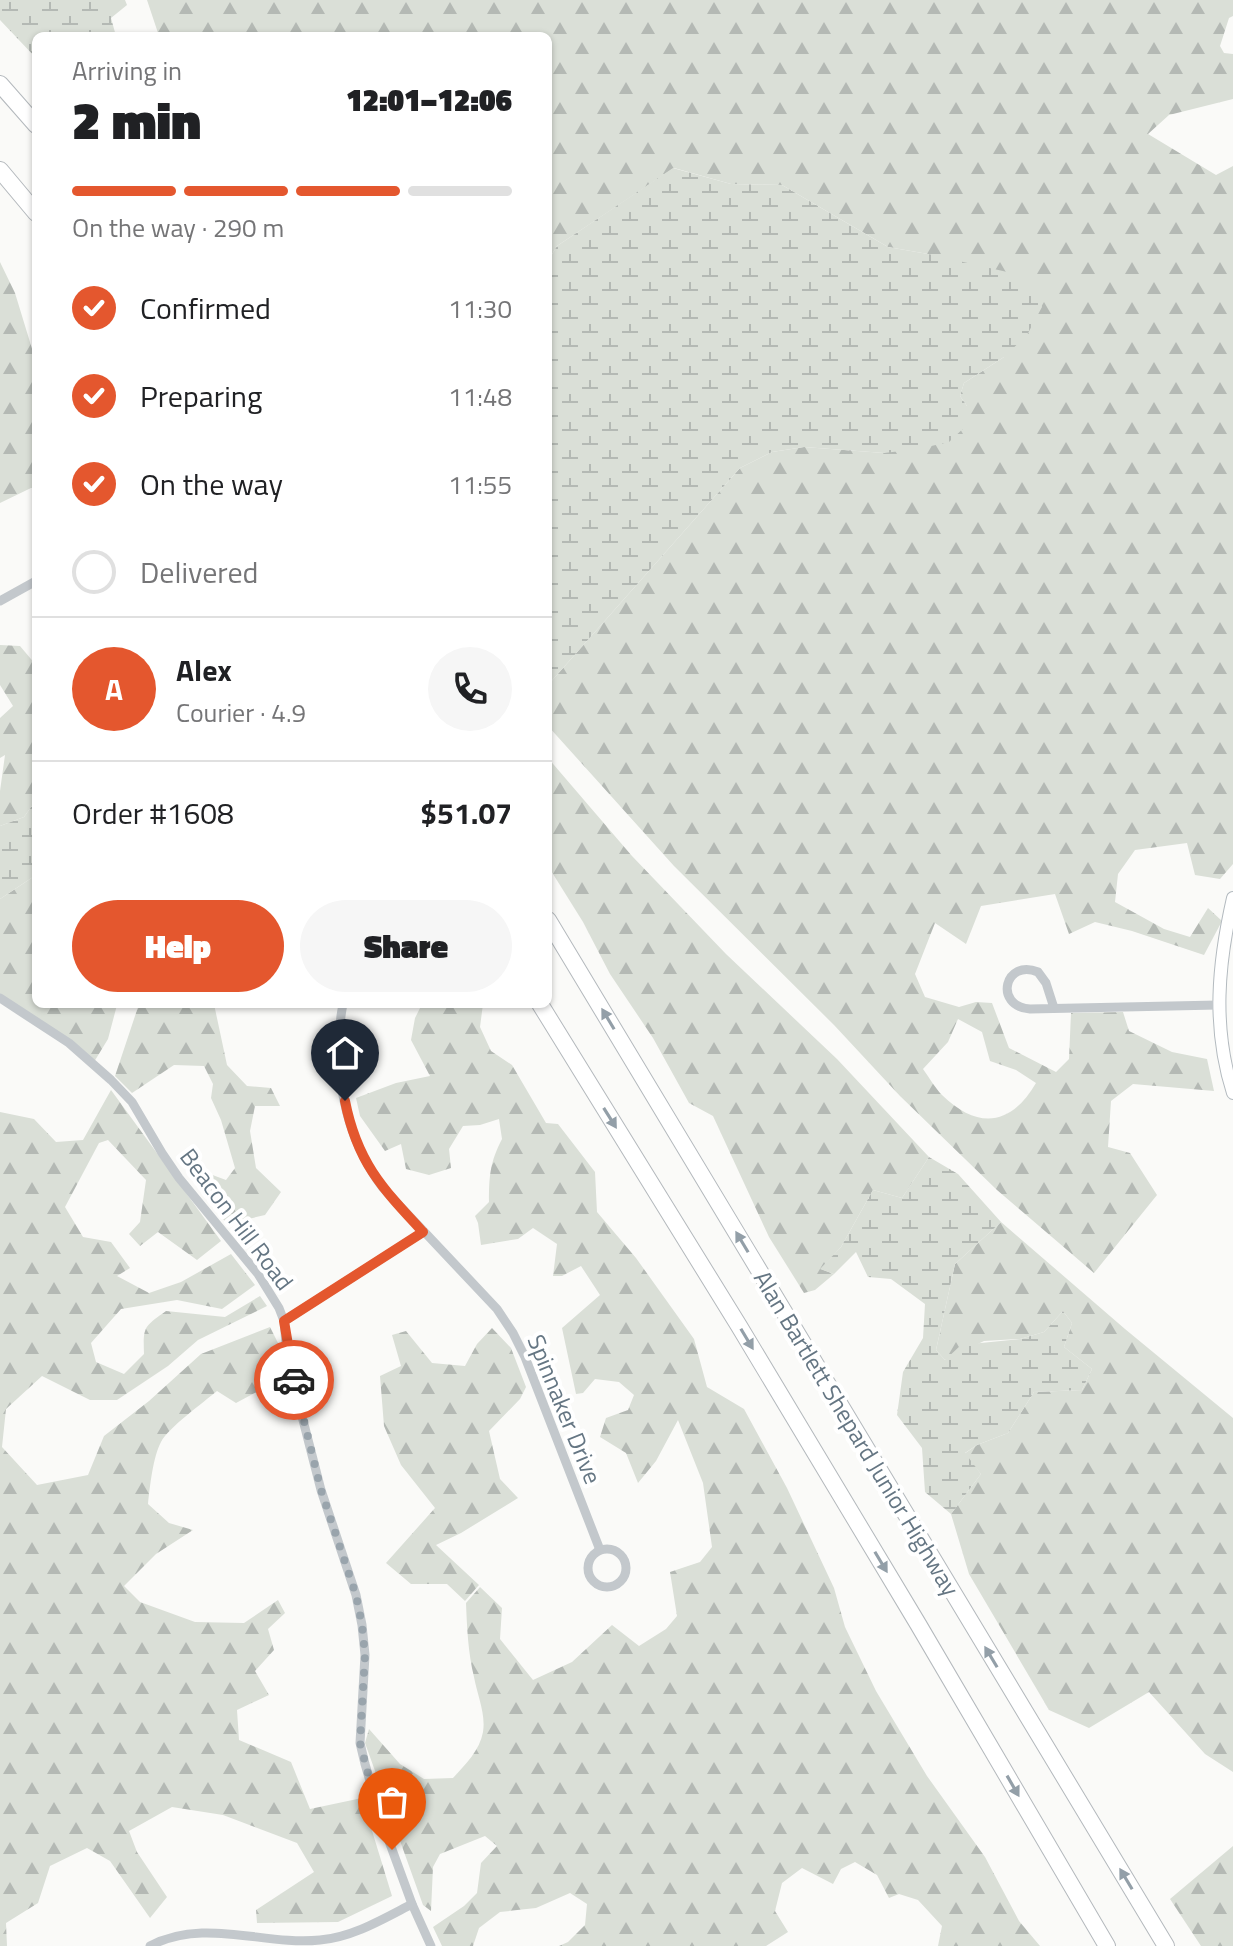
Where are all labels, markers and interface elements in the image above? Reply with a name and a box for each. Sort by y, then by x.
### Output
text: Arriving in [72,51,182,90]
text: 12:01–12:06 [346,77,512,123]
text: 2 min [72,80,201,159]
text: On the way · 290 m [72,208,284,247]
text: Confirmed [140,285,271,331]
icon: check [72,286,116,330]
text: 11:30 [448,289,512,328]
text: Preparing [140,373,262,419]
icon: check [72,374,116,418]
text: 11:48 [448,377,512,416]
text: On the way [140,461,283,507]
icon: check [72,462,116,506]
text: 11:55 [448,465,512,504]
text: Delivered [140,549,258,595]
text: Alex [176,647,232,693]
button: phone [428,647,512,731]
text: A [105,666,123,712]
text: Courier · 4.9 [176,693,306,732]
text: Order #1608 [72,790,234,836]
text: $51.07 [420,790,512,836]
button: Help [72,900,284,992]
button: Share [300,900,512,992]
one-way arrow [601,1008,615,1030]
pin [311,1019,379,1101]
icon: home [323,1031,367,1075]
one-way arrow [602,1108,617,1129]
street label: Beacon Hill Road [172,1140,302,1298]
one-way arrow [735,1231,749,1253]
street label: Alan Bartlett Shepard Junior Highway [745,1263,969,1603]
one-way arrow [739,1328,753,1350]
street label: Spinnaker Drive [519,1329,611,1489]
courier [254,1340,334,1420]
icon: car [272,1358,316,1402]
one-way arrow [873,1551,887,1573]
one-way arrow [985,1646,999,1668]
pin [358,1768,426,1850]
one-way arrow [1006,1775,1020,1797]
icon: bag [370,1780,414,1824]
one-way arrow [1119,1868,1133,1890]

